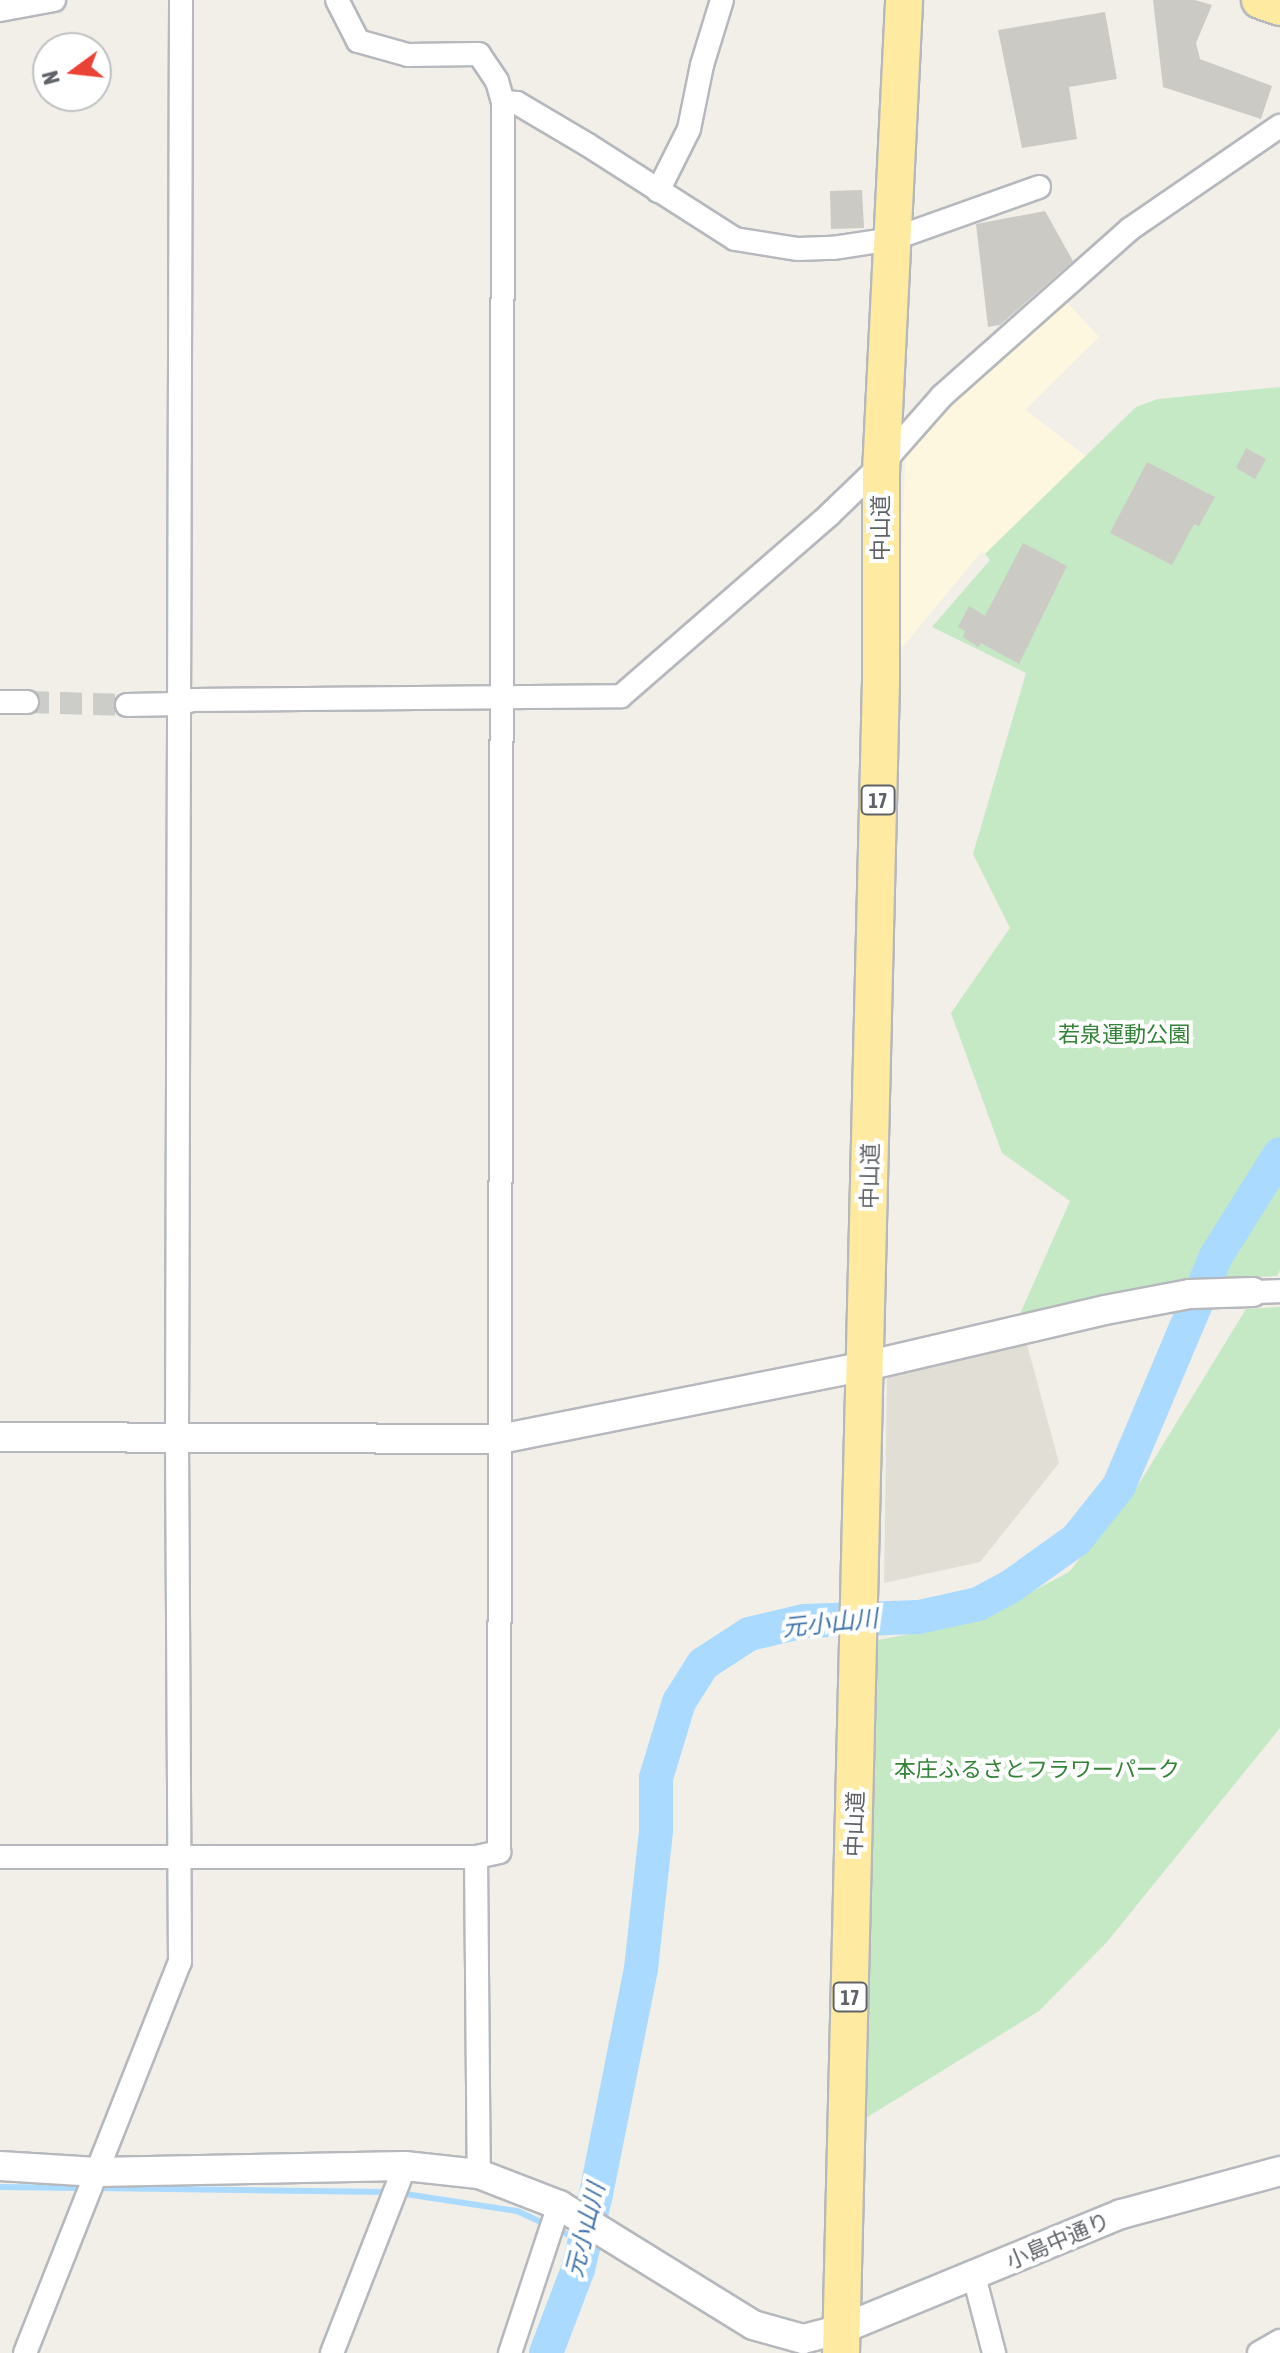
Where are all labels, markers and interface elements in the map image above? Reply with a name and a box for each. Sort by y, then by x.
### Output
north arrow [32,32,112,112]
text: N [37,68,65,87]
street label: 中山道 [868,495,894,561]
road number: 17 [860,784,896,816]
park label: 若泉運動公園 [1058,1022,1190,1048]
street label: 中山道 [856,1143,884,1209]
water label: 元小山川 [781,1604,879,1642]
park label: 本庄ふるさとフラワーパーク [894,1757,1180,1783]
street label: 中山道 [841,1791,869,1857]
road number: 17 [832,1981,868,2013]
water label: 元小山川 [559,2180,611,2280]
street label: 小島中通り [1002,2207,1114,2275]

